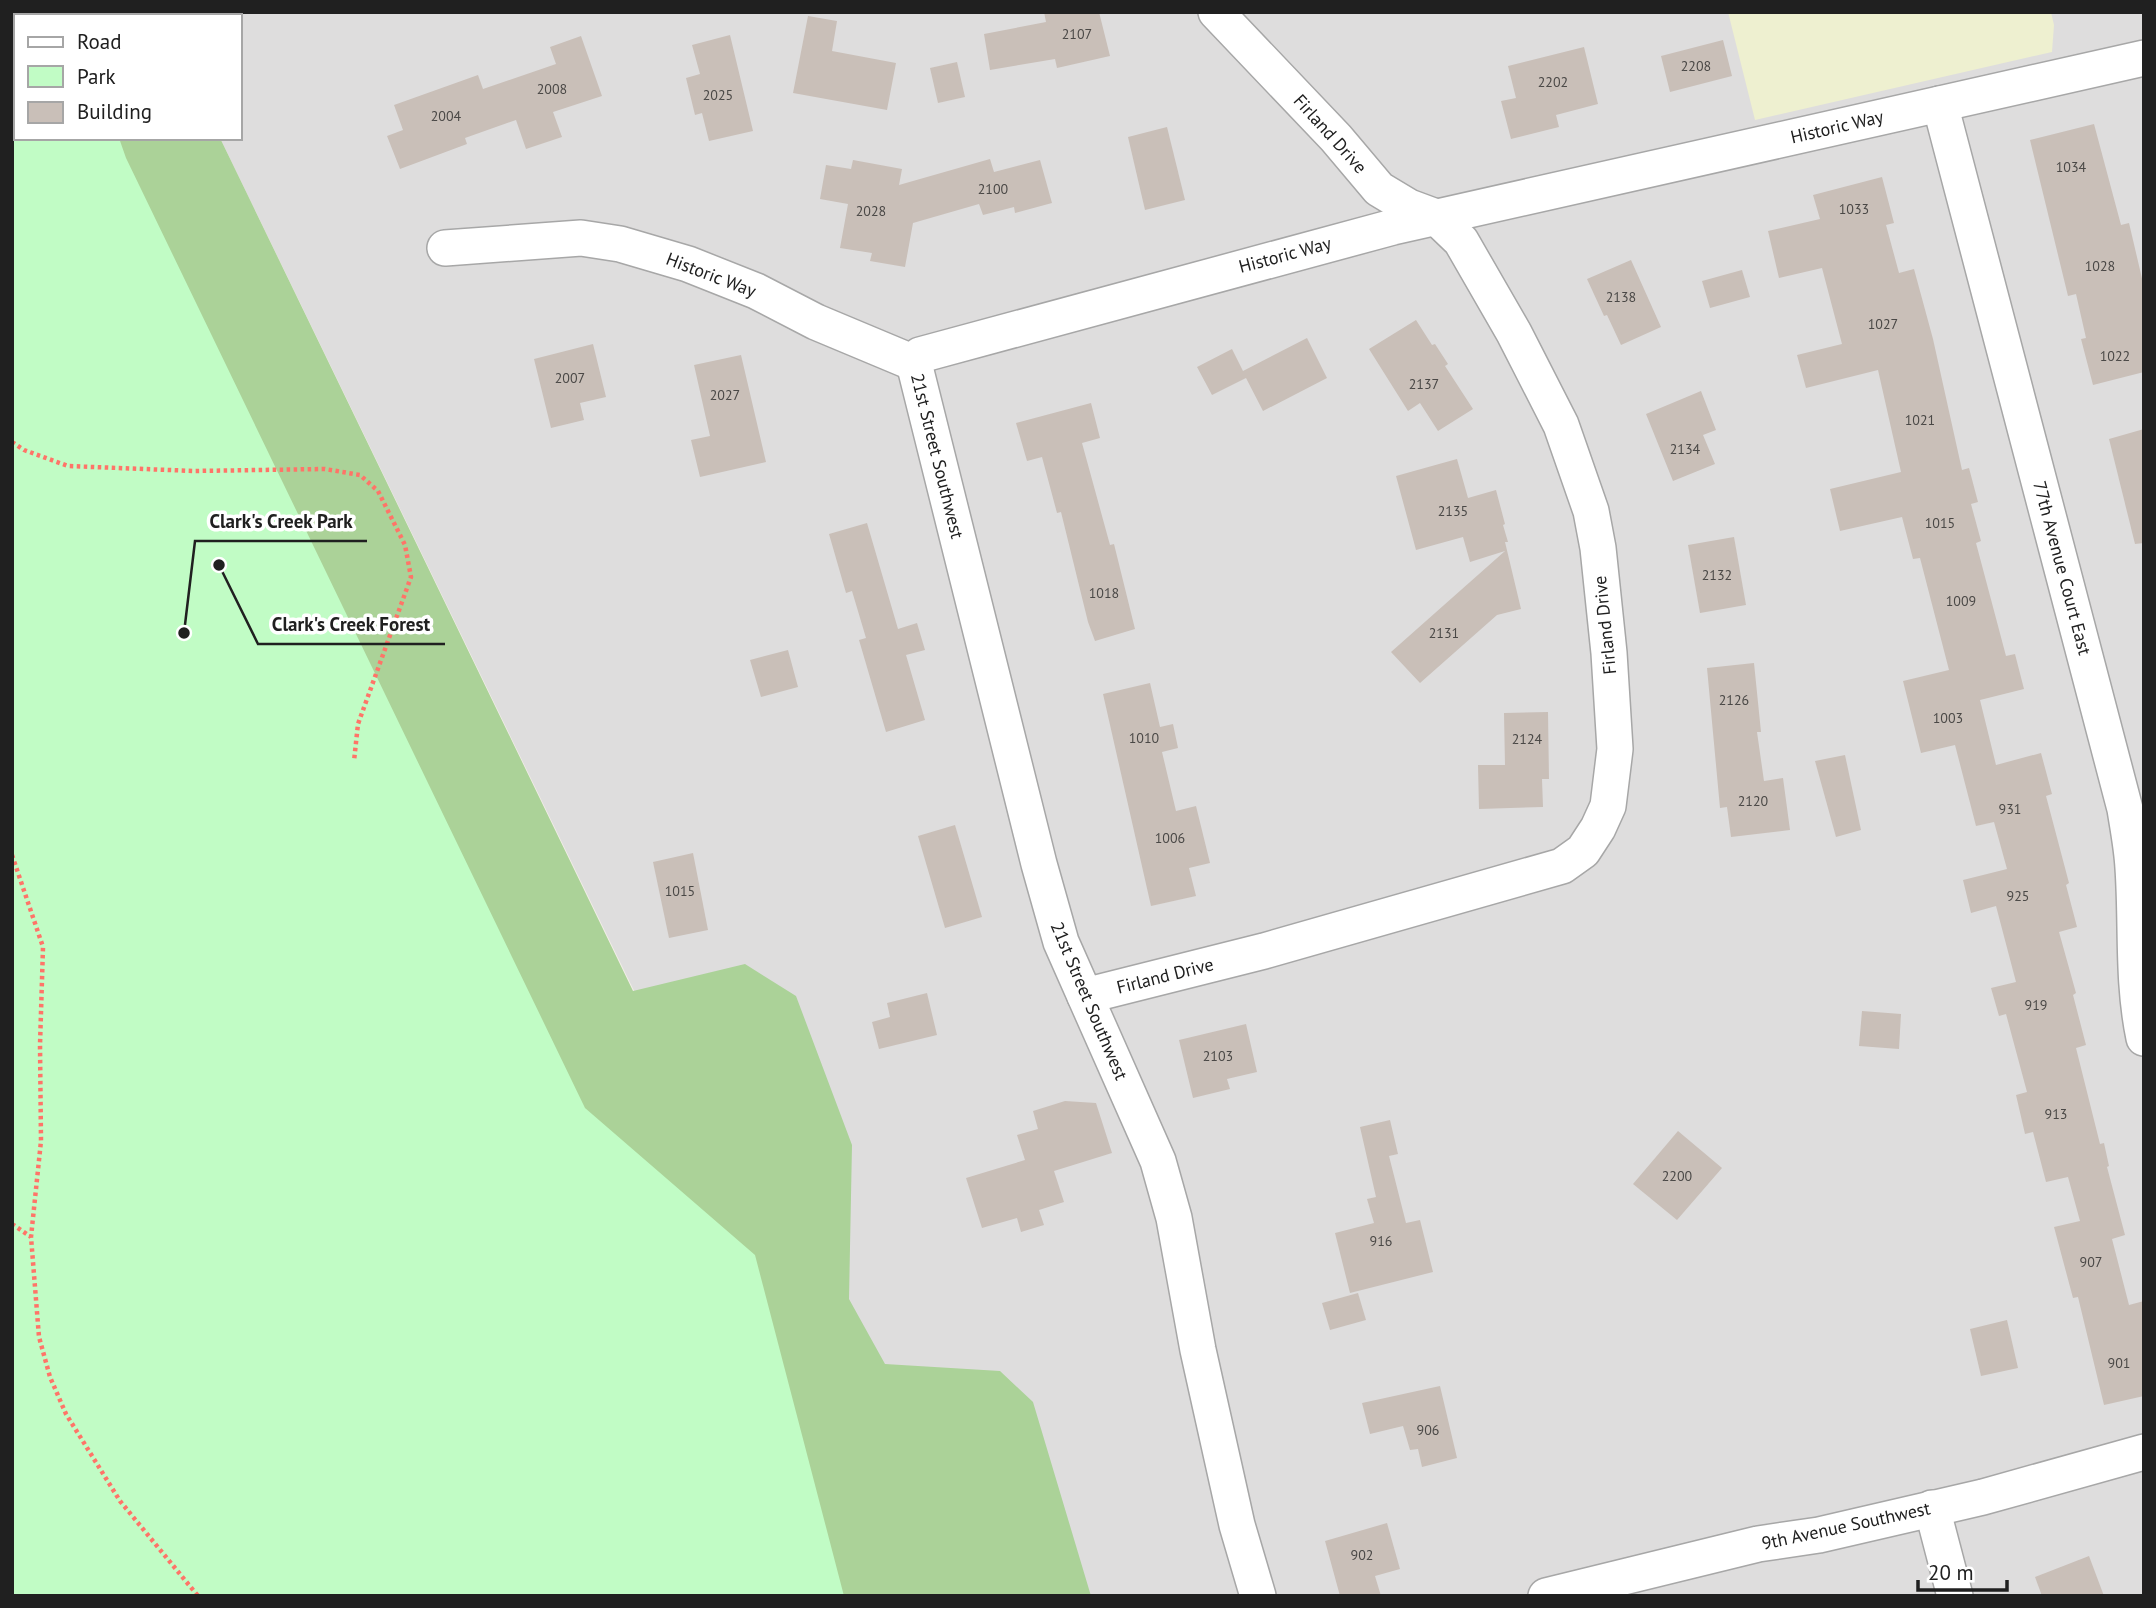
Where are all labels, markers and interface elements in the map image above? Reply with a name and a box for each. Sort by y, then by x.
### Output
legend [14,14,242,140]
house number: 2107 [1062,25,1092,43]
text: Road [77,28,121,55]
house number: 2208 [1681,57,1711,75]
text: Park [77,63,116,90]
house number: 2202 [1538,73,1568,91]
house number: 2008 [537,80,567,98]
house number: 2025 [703,86,733,104]
street label: Firland Drive [1289,89,1372,178]
text: Building [77,98,152,125]
street label: Historic Way [1788,105,1886,148]
house number: 2004 [431,107,462,125]
house number: 1034 [2056,158,2087,176]
house number: 2100 [978,180,1009,198]
house number: 1033 [1839,200,1869,218]
house number: 2028 [856,202,886,220]
street label: Historic Way [1236,231,1334,278]
street label: Historic Way [663,247,760,302]
house number: 1028 [2085,257,2115,275]
house number: 2138 [1606,288,1636,306]
house number: 1027 [1868,315,1898,333]
house number: 1022 [2100,347,2130,365]
house number: 2007 [555,369,585,387]
street label: 21st Street Southwest [906,371,969,541]
house number: 2137 [1409,375,1439,393]
house number: 2027 [710,386,740,404]
house number: 1021 [1905,411,1935,429]
house number: 2134 [1670,440,1701,458]
street label: 77th Avenue Court East [2028,478,2097,657]
callout: Clark's Creek Park [195,501,367,541]
house number: 2135 [1438,502,1468,520]
text: Clark's Creek Park [209,509,353,533]
house number: 1015 [1925,514,1955,532]
house number: 2132 [1702,566,1732,584]
street label: Firland Drive [1588,575,1621,676]
house number: 1018 [1089,584,1119,602]
house number: 1009 [1946,592,1976,610]
callout: Clark's Creek Forest [258,604,445,644]
text: Clark's Creek Forest [272,612,431,636]
house number: 2131 [1429,624,1459,642]
house number: 2126 [1719,691,1749,709]
house number: 1003 [1933,709,1963,727]
house number: 1010 [1129,729,1160,747]
house number: 2124 [1512,730,1543,748]
house number: 2120 [1738,792,1769,810]
house number: 931 [1999,800,2021,818]
house number: 1006 [1155,829,1185,847]
house number: 1015 [665,882,695,900]
house number: 925 [2007,887,2029,905]
street label: 21st Street Southwest [1046,918,1133,1083]
street label: Firland Drive [1114,952,1216,999]
house number: 919 [2025,996,2047,1014]
house number: 2103 [1203,1047,1233,1065]
house number: 913 [2045,1105,2067,1123]
house number: 2200 [1662,1167,1693,1185]
house number: 916 [1370,1232,1392,1250]
house number: 907 [2080,1253,2102,1271]
house number: 901 [2108,1354,2130,1372]
house number: 906 [1417,1421,1439,1439]
street label: 9th Avenue Southwest [1760,1496,1932,1555]
house number: 902 [1351,1546,1373,1564]
scale bar [1918,1548,2007,1592]
text: 20 m [1928,1559,1974,1586]

